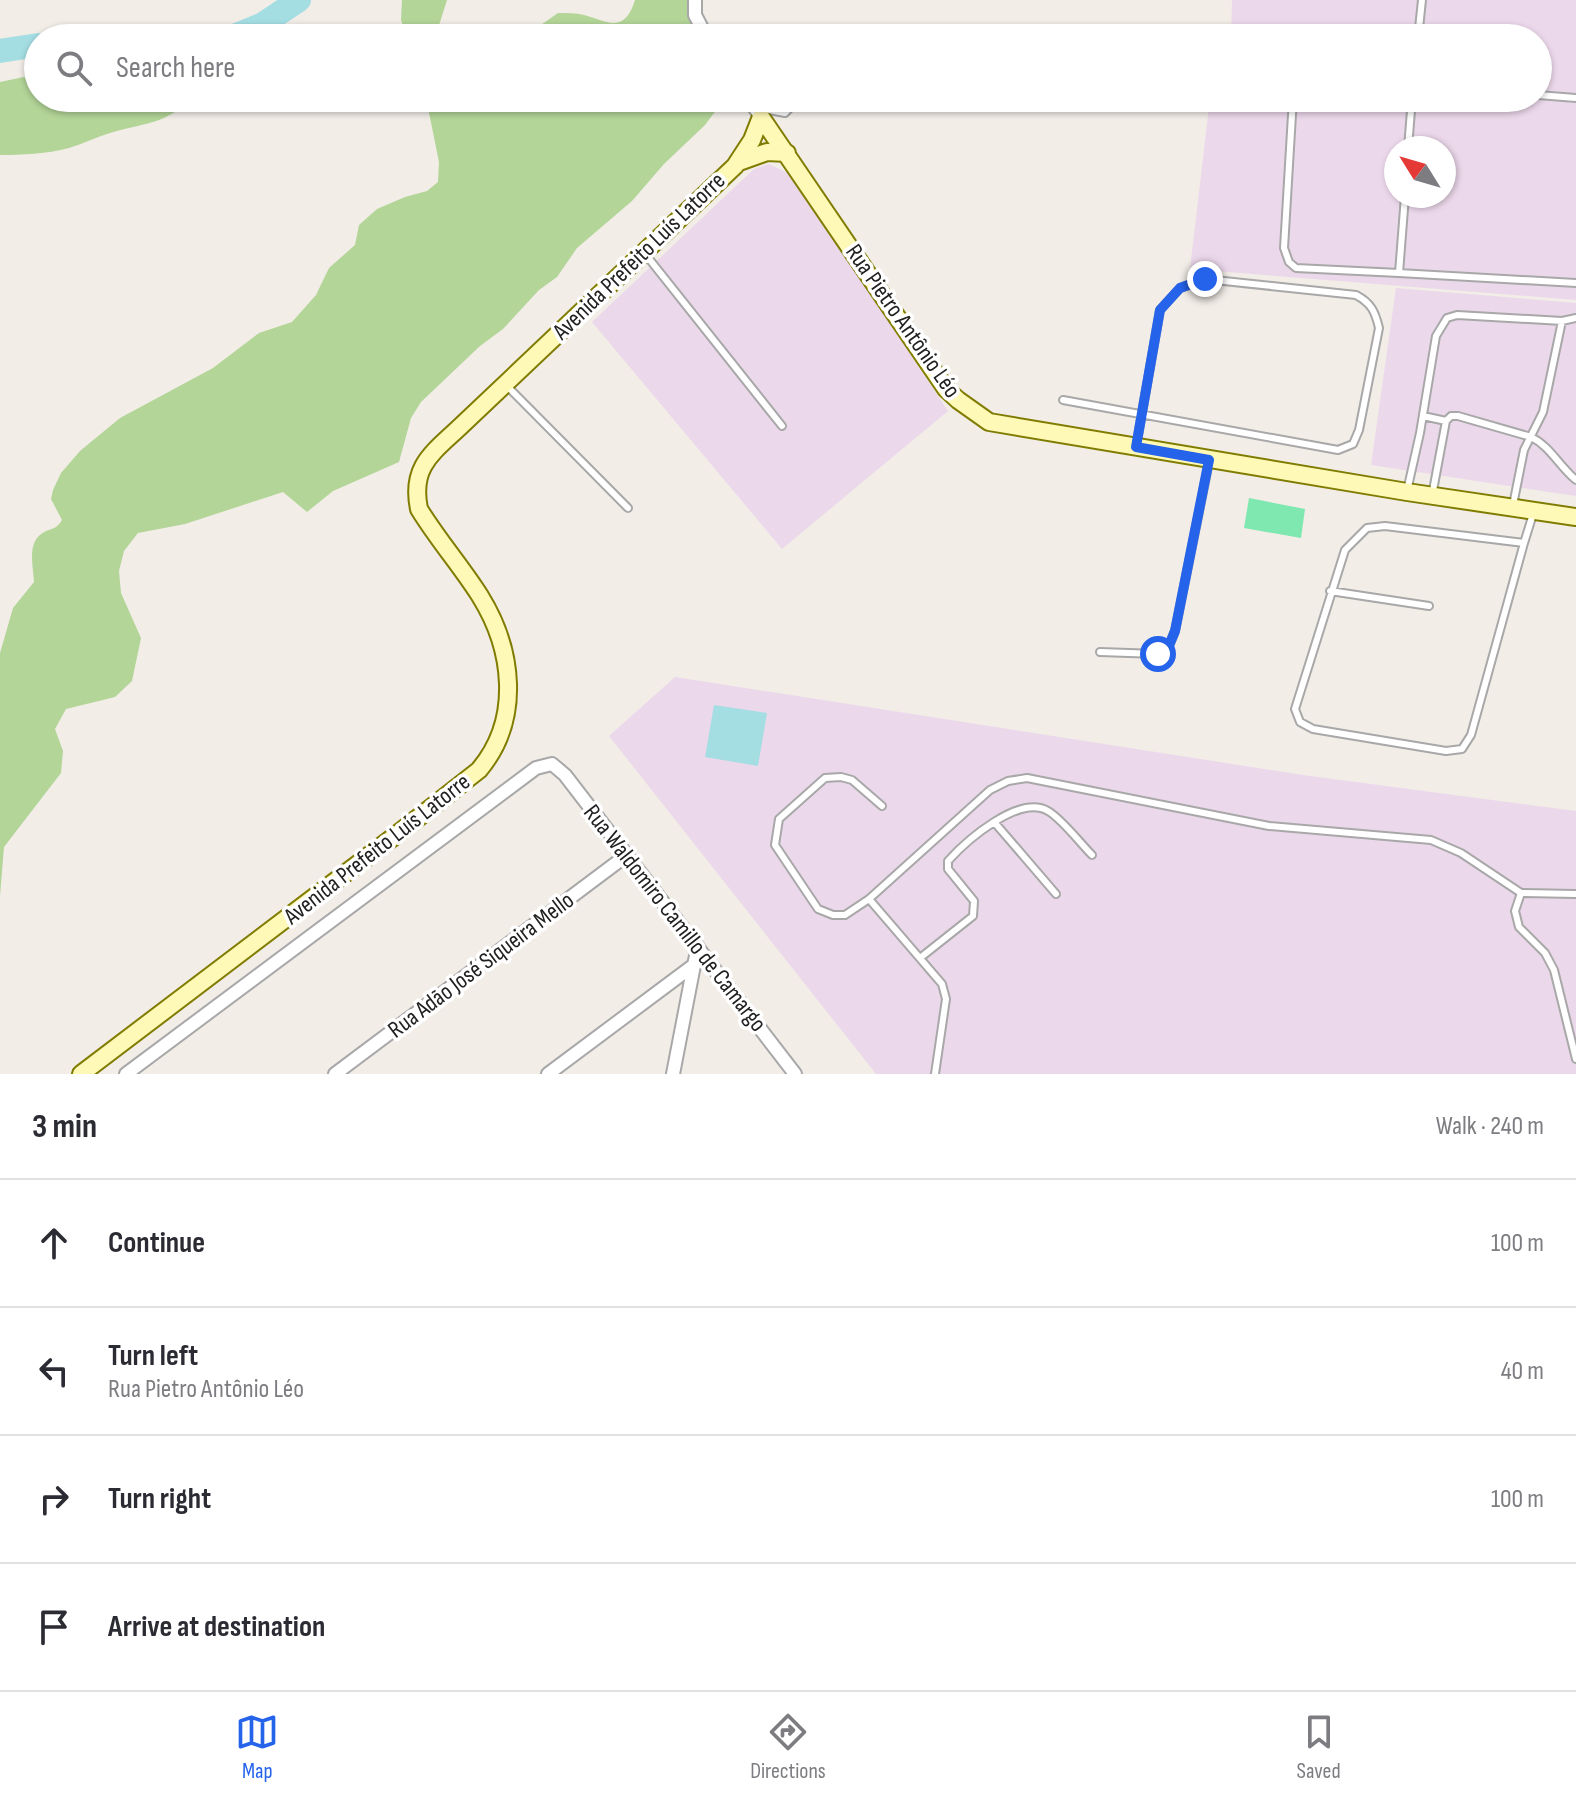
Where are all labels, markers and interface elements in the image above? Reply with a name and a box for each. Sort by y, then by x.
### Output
search box [24,24,1552,112]
icon: search [52,46,96,90]
text: Search here [116,50,235,86]
north arrow [1384,136,1456,208]
street label: Avenida Prefeito Luís Latorre [546,166,731,346]
street label: Rua Pietro Antônio Léo [839,239,967,403]
route end [1187,261,1223,297]
route start [1140,636,1176,672]
street label: Avenida Prefeito Luís Latorre [277,767,476,931]
street label: Rua Waldomiro Camillo de Camargo [577,799,773,1037]
street label: Rua Adão José Siqueira Mello [382,886,580,1044]
text: 3 min [32,1106,97,1147]
text: Walk · 240 m [1436,1111,1544,1142]
icon: ahead [32,1221,76,1265]
text: Continue [108,1225,205,1261]
text: 100 m [1491,1228,1544,1259]
text: Turn left [108,1338,198,1374]
icon: left [32,1349,76,1393]
text: 40 m [1501,1356,1544,1387]
text: Rua Pietro Antônio Léo [108,1374,304,1405]
icon: right [32,1477,76,1521]
text: Turn right [108,1481,211,1517]
text: 100 m [1491,1484,1544,1515]
icon: arrive [32,1605,76,1649]
text: Arrive at destination [108,1609,325,1645]
tab: Map [235,1710,279,1785]
tab: Directions [750,1710,826,1785]
tab: Saved [1297,1710,1341,1785]

